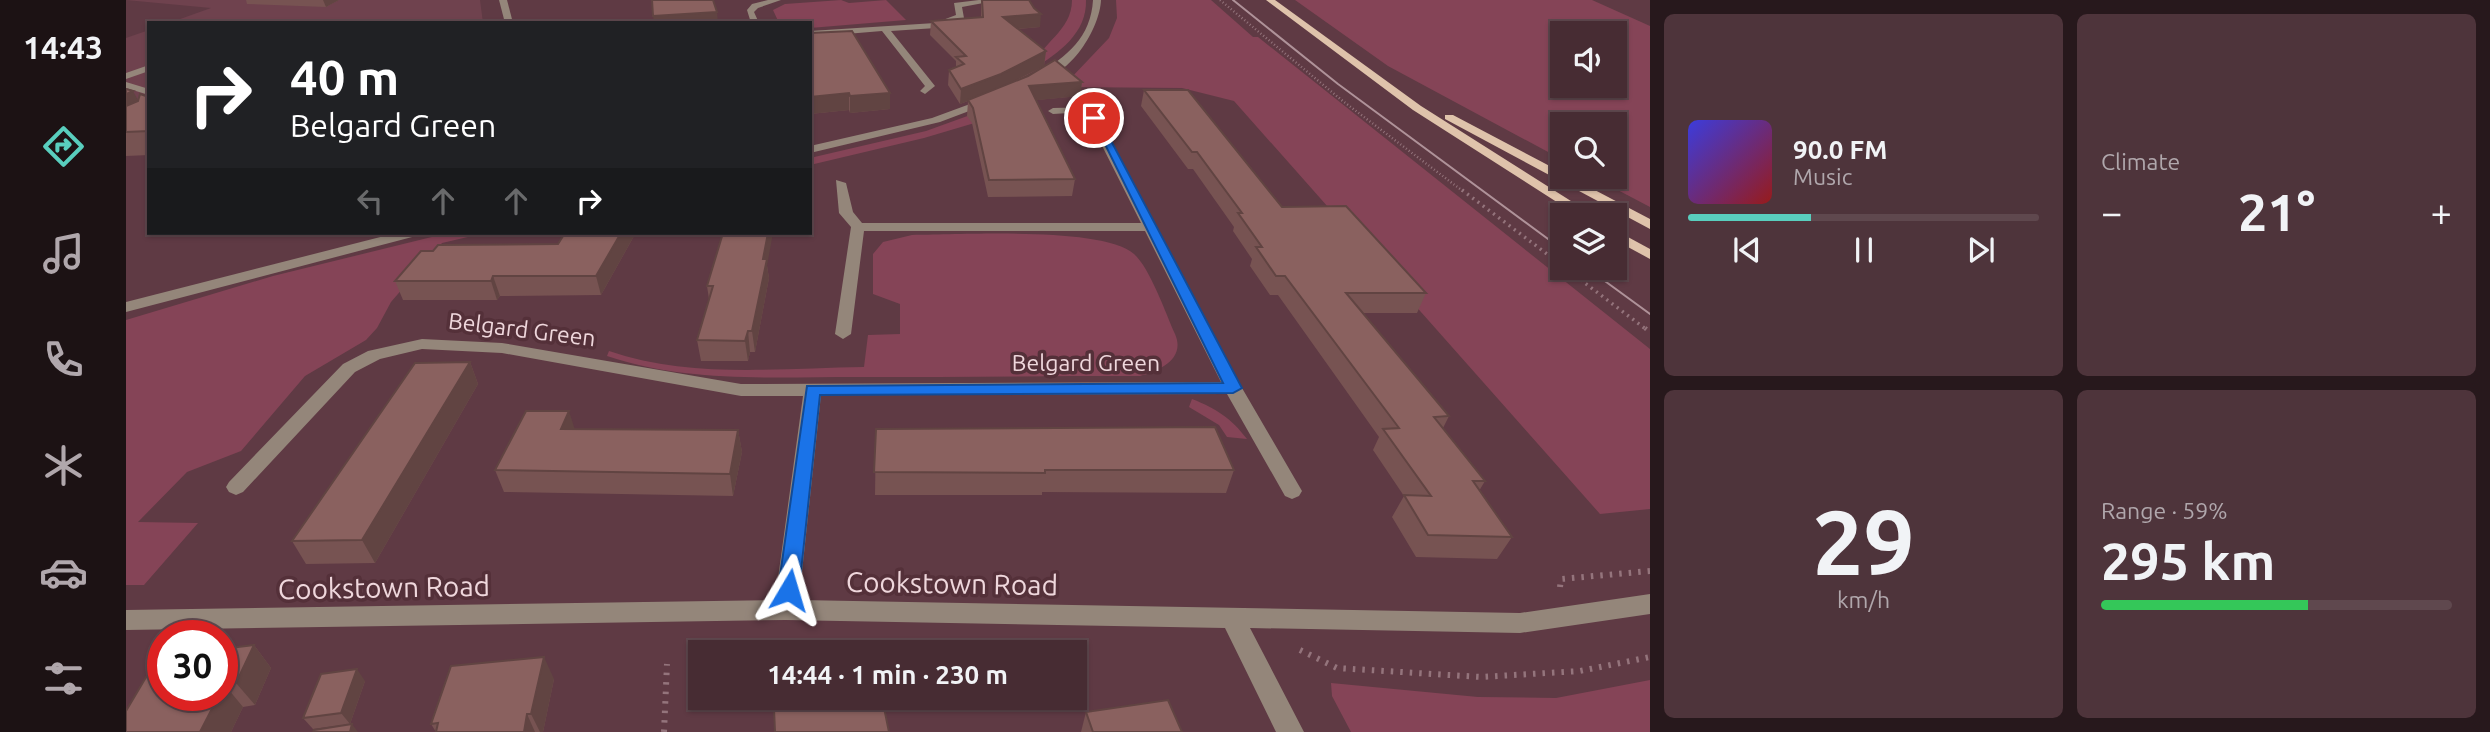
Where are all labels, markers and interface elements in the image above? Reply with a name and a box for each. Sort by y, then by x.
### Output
map controls [1550,21,1627,280]
button: sound [1550,21,1627,98]
text: 14:43 [23,29,103,65]
icon: right [175,49,266,140]
text: 40 m [290,49,399,104]
pin [1064,88,1124,148]
icon: arrive [1075,99,1113,137]
text: Belgard Green [290,107,496,143]
button: search [1550,112,1627,189]
icon: directions [39,122,88,171]
text: 90.0 FM [1793,135,1887,164]
text: Climate [2101,149,2180,174]
text: Music [1793,164,1852,189]
icon: left [351,182,389,220]
icon: ahead [424,182,462,220]
icon: ahead [497,182,535,220]
icon: right [570,182,608,220]
text: 21° [2238,183,2315,241]
text: − [2101,191,2122,233]
text: + [2431,191,2452,233]
button: layers [1550,203,1627,280]
icon: music [39,229,88,278]
icon: previous [1728,231,1766,269]
icon: pause [1845,231,1883,269]
icon: next [1962,231,2000,269]
street label: Belgard Green [447,308,597,350]
icon: phone [39,335,88,384]
street label: Belgard Green [1012,350,1160,375]
icon: climate [39,441,88,490]
text: 29 [1812,490,1915,592]
text: Range · 59% [2101,498,2228,523]
text: 295 km [2101,532,2275,590]
icon: car [39,548,88,597]
position arrow [752,553,826,627]
street label: Cookstown Road [846,566,1058,600]
street label: Cookstown Road [278,570,490,604]
text: km/h [1837,587,1890,612]
speed limit sign: 30 [147,620,238,711]
icon: filters [39,654,88,703]
text: 14:44 · 1 min · 230 m [767,660,1008,689]

